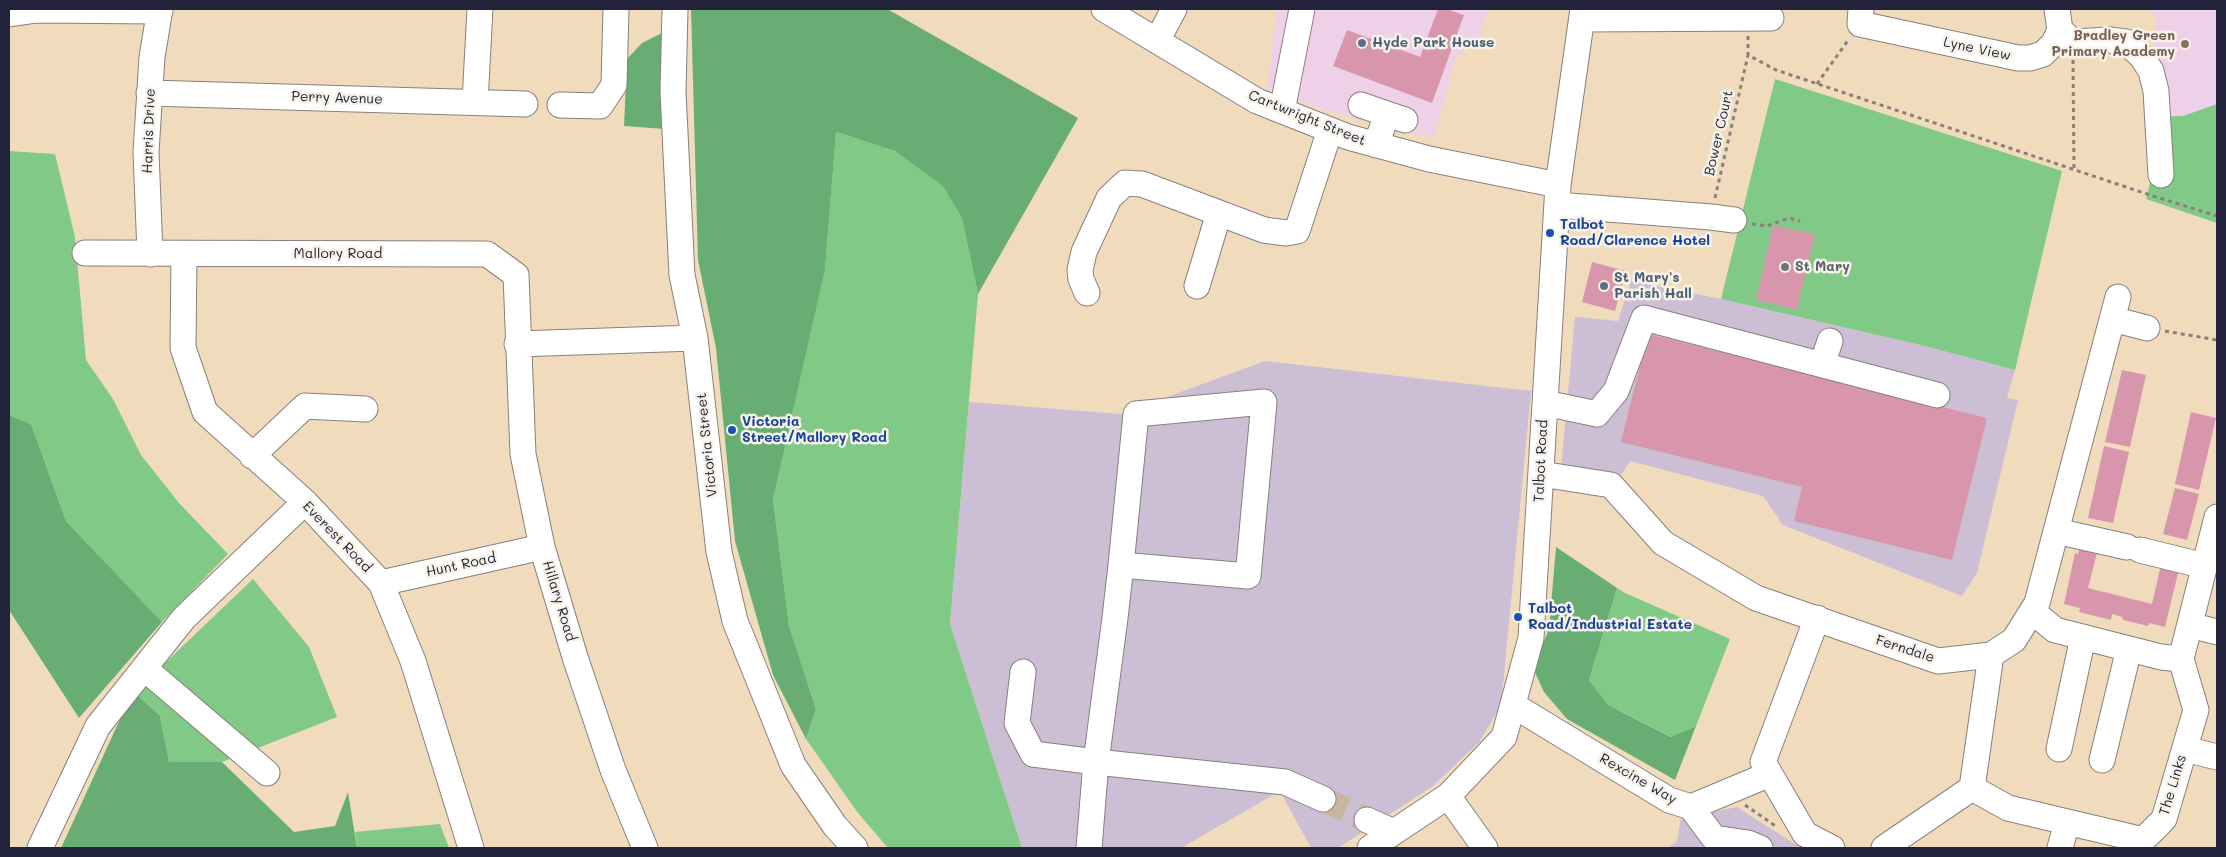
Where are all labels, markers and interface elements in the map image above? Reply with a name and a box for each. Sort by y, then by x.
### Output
place label: Bradley Green Primary Academy [2051,28,2175,60]
street label: Lyne View [1942,34,2012,64]
place label: Hyde Park House [1372,35,1494,51]
marker: Hyde Park House [1356,37,1368,49]
marker: Bradley Green Primary Academy [2179,38,2191,50]
street label: Cartwright Street [1246,87,1368,149]
street label: Harris Drive [139,88,159,174]
street label: Perry Avenue [291,88,383,108]
street label: Bower Court [1701,89,1737,177]
place label: Talbot Road/Clarence Hotel [1560,217,1710,250]
marker: Talbot Road/Clarence Hotel [1544,227,1556,239]
street label: Mallory Road [294,246,382,262]
place label: St Mary [1795,259,1850,275]
marker: St Mary [1779,261,1791,273]
place label: St Mary's Parish Hall [1614,270,1692,302]
marker: St Mary's Parish Hall [1598,280,1610,292]
street label: Victoria Street [693,392,721,498]
place label: Victoria Street/Mallory Road [742,414,887,447]
street label: Talbot Road [1530,419,1552,503]
marker: Victoria Street/Mallory Road [726,424,738,436]
street label: Everest Road [299,498,375,576]
street label: Hunt Road [425,549,497,581]
street label: Hillary Road [539,559,579,643]
place label: Talbot Road/Industrial Estate [1528,601,1692,634]
marker: Talbot Road/Industrial Estate [1512,611,1524,623]
street label: Ferndale [1873,632,1937,666]
street label: Rexcine Way [1596,750,1680,808]
street label: The Links [2156,753,2190,817]

